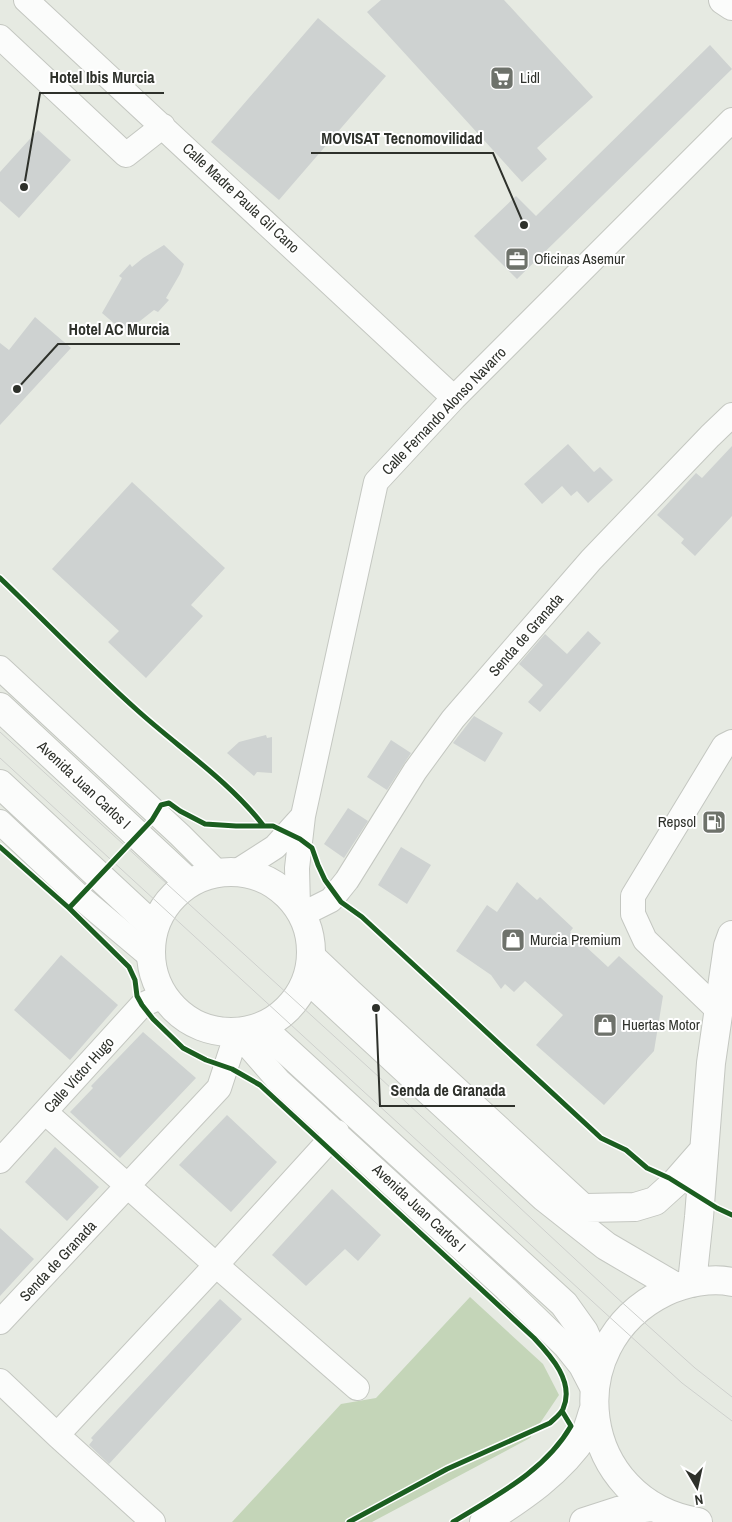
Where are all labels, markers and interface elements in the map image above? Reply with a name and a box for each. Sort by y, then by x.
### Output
callout: Hotel Ibis Murcia [40,62,164,93]
supermarket icon: Lidl [489,65,515,91]
text: Hotel Ibis Murcia [50,66,155,88]
place label: Lidl [520,67,540,88]
callout: MOVISAT Tecnomovilidad [311,122,493,153]
text: MOVISAT Tecnomovilidad [321,127,483,149]
street label: Calle Madre Paula Gil Cano [178,138,305,258]
office icon: Oficinas Asemur [504,246,530,272]
place label: Oficinas Asemur [534,248,625,269]
callout: Hotel AC Murcia [58,313,180,344]
text: Hotel AC Murcia [69,318,170,340]
street label: Calle Fernando Alonso Navarro [377,342,511,479]
street label: Senda de Granada [484,588,568,681]
street label: Avenida Juan Carlos I [32,735,136,834]
fuel station icon: Repsol [701,809,727,835]
place label: Repsol [658,811,696,832]
shop icon: Murcia Premium [500,927,526,953]
place label: Murcia Premium [530,929,621,950]
shop icon: Huertas Motor [592,1012,618,1038]
place label: Huertas Motor [622,1014,700,1035]
street label: Calle Víctor Hugo [39,1032,119,1117]
callout: Senda de Granada [380,1075,515,1106]
text: Senda de Granada [390,1079,506,1101]
street label: Avenida Juan Carlos I [367,1158,471,1257]
street label: Senda de Granada [15,1215,101,1306]
north arrow [672,1462,722,1512]
text: N [694,1490,705,1509]

